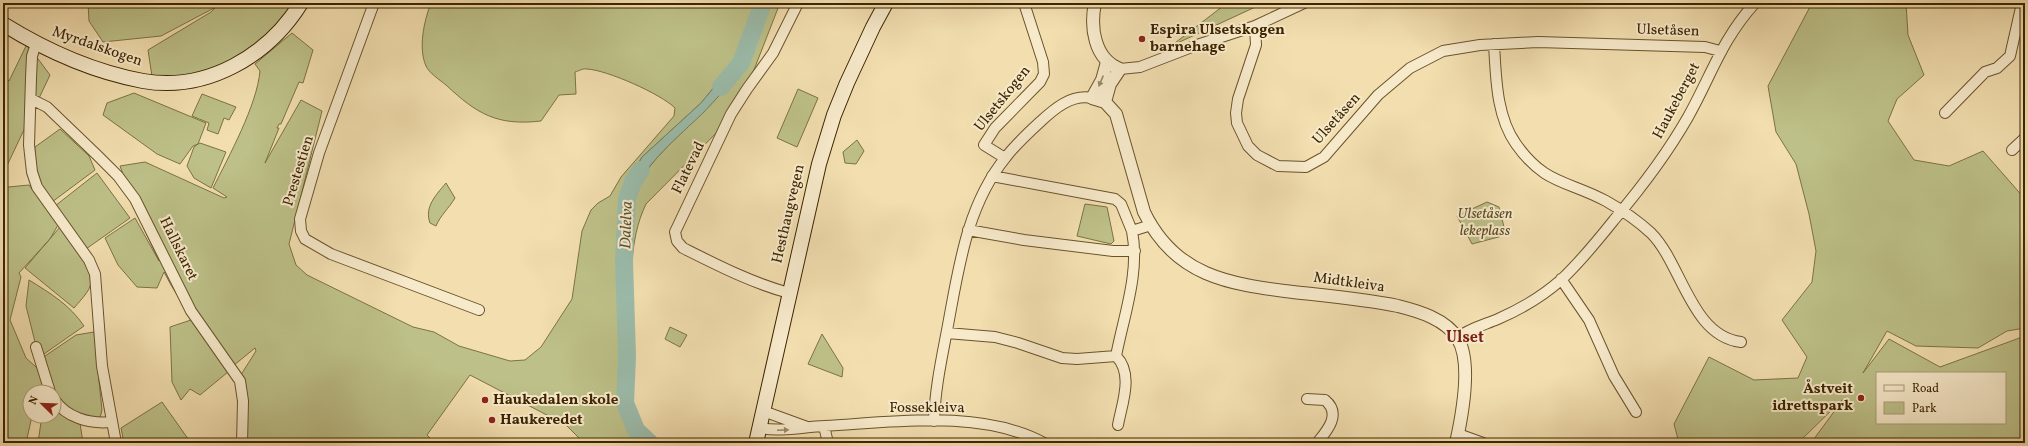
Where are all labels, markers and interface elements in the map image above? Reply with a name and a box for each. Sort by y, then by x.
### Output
street label: Ulsetåsen [1636,19,1700,43]
place label: Espira Ulsetskogen barnehage [1150,20,1285,58]
street label: Myrdalskogen [49,22,145,72]
marker: Espira Ulsetskogen barnehage [1137,34,1147,44]
street label: Haukeberget [1648,59,1706,143]
street label: Ulsetskogen [970,61,1036,136]
one-way arrow [1098,75,1104,86]
street label: Ulsetåsen [1308,88,1366,150]
street label: Prestestien [278,133,320,209]
street label: Flatevad [667,138,711,198]
street label: Hesthaugvegen [767,162,811,266]
water label: Dalelva [615,200,639,249]
park label: Ulsetåsen lekeplass [1457,204,1513,242]
street label: Hallskaret [154,214,202,284]
street label: Midtkleiva [1312,268,1386,298]
district label: Ulset [1446,327,1484,349]
legend [1876,372,2006,424]
place label: Åstveit idrettspark [1772,379,1853,417]
text: Road [1912,381,1939,397]
north arrow [22,384,62,424]
place label: Haukedalen skole [493,390,619,411]
marker: Åstveit idrettspark [1856,393,1866,403]
text: N [26,394,43,407]
marker: Haukedalen skole [480,395,490,405]
street label: Fossekleiva [889,398,965,419]
text: Park [1912,401,1937,417]
place label: Haukeredet [500,410,583,431]
marker: Haukeredet [487,415,497,425]
one-way arrow [777,427,789,434]

